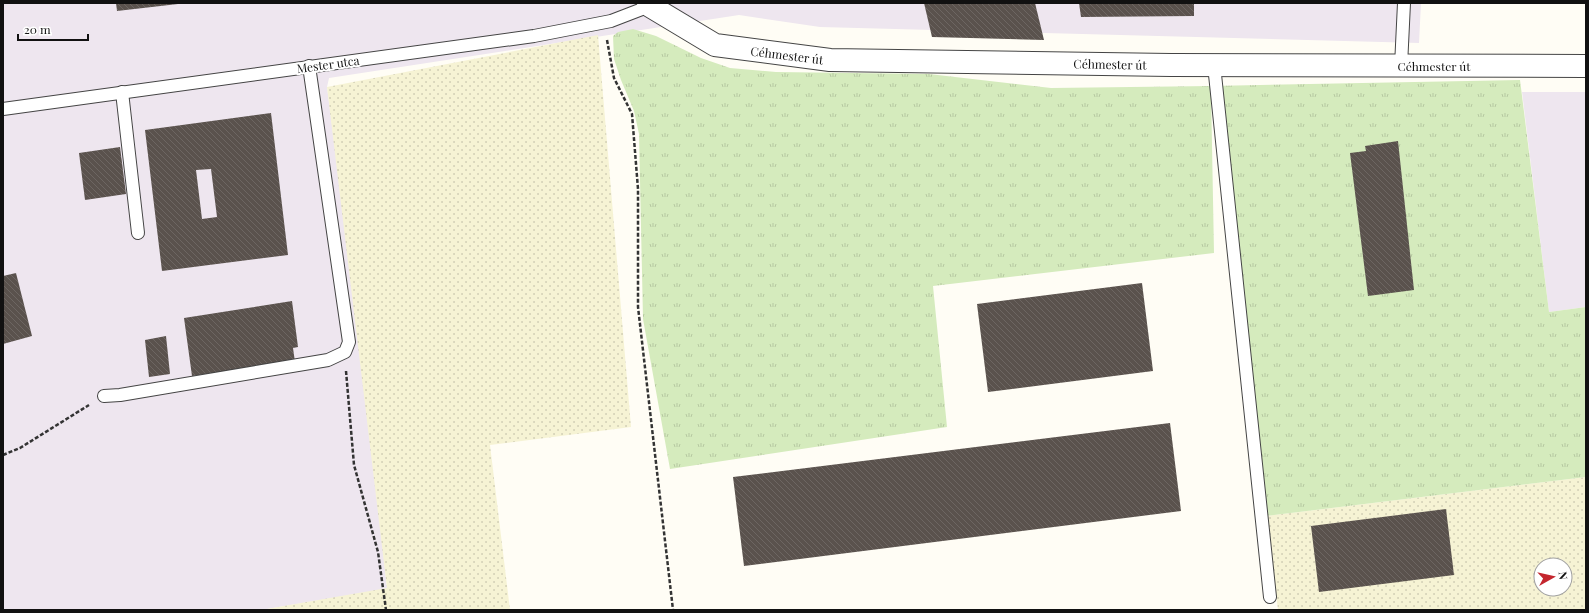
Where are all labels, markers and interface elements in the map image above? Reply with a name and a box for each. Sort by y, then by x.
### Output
scale bar [18,16,88,42]
text: 20 m [24,21,51,37]
street label: Céhmester út [750,43,825,67]
street label: Mester utca [296,52,360,76]
street label: Céhmester út [1073,55,1147,73]
street label: Céhmester út [1397,58,1471,74]
north arrow [1533,557,1573,597]
text: N [1555,571,1571,581]

